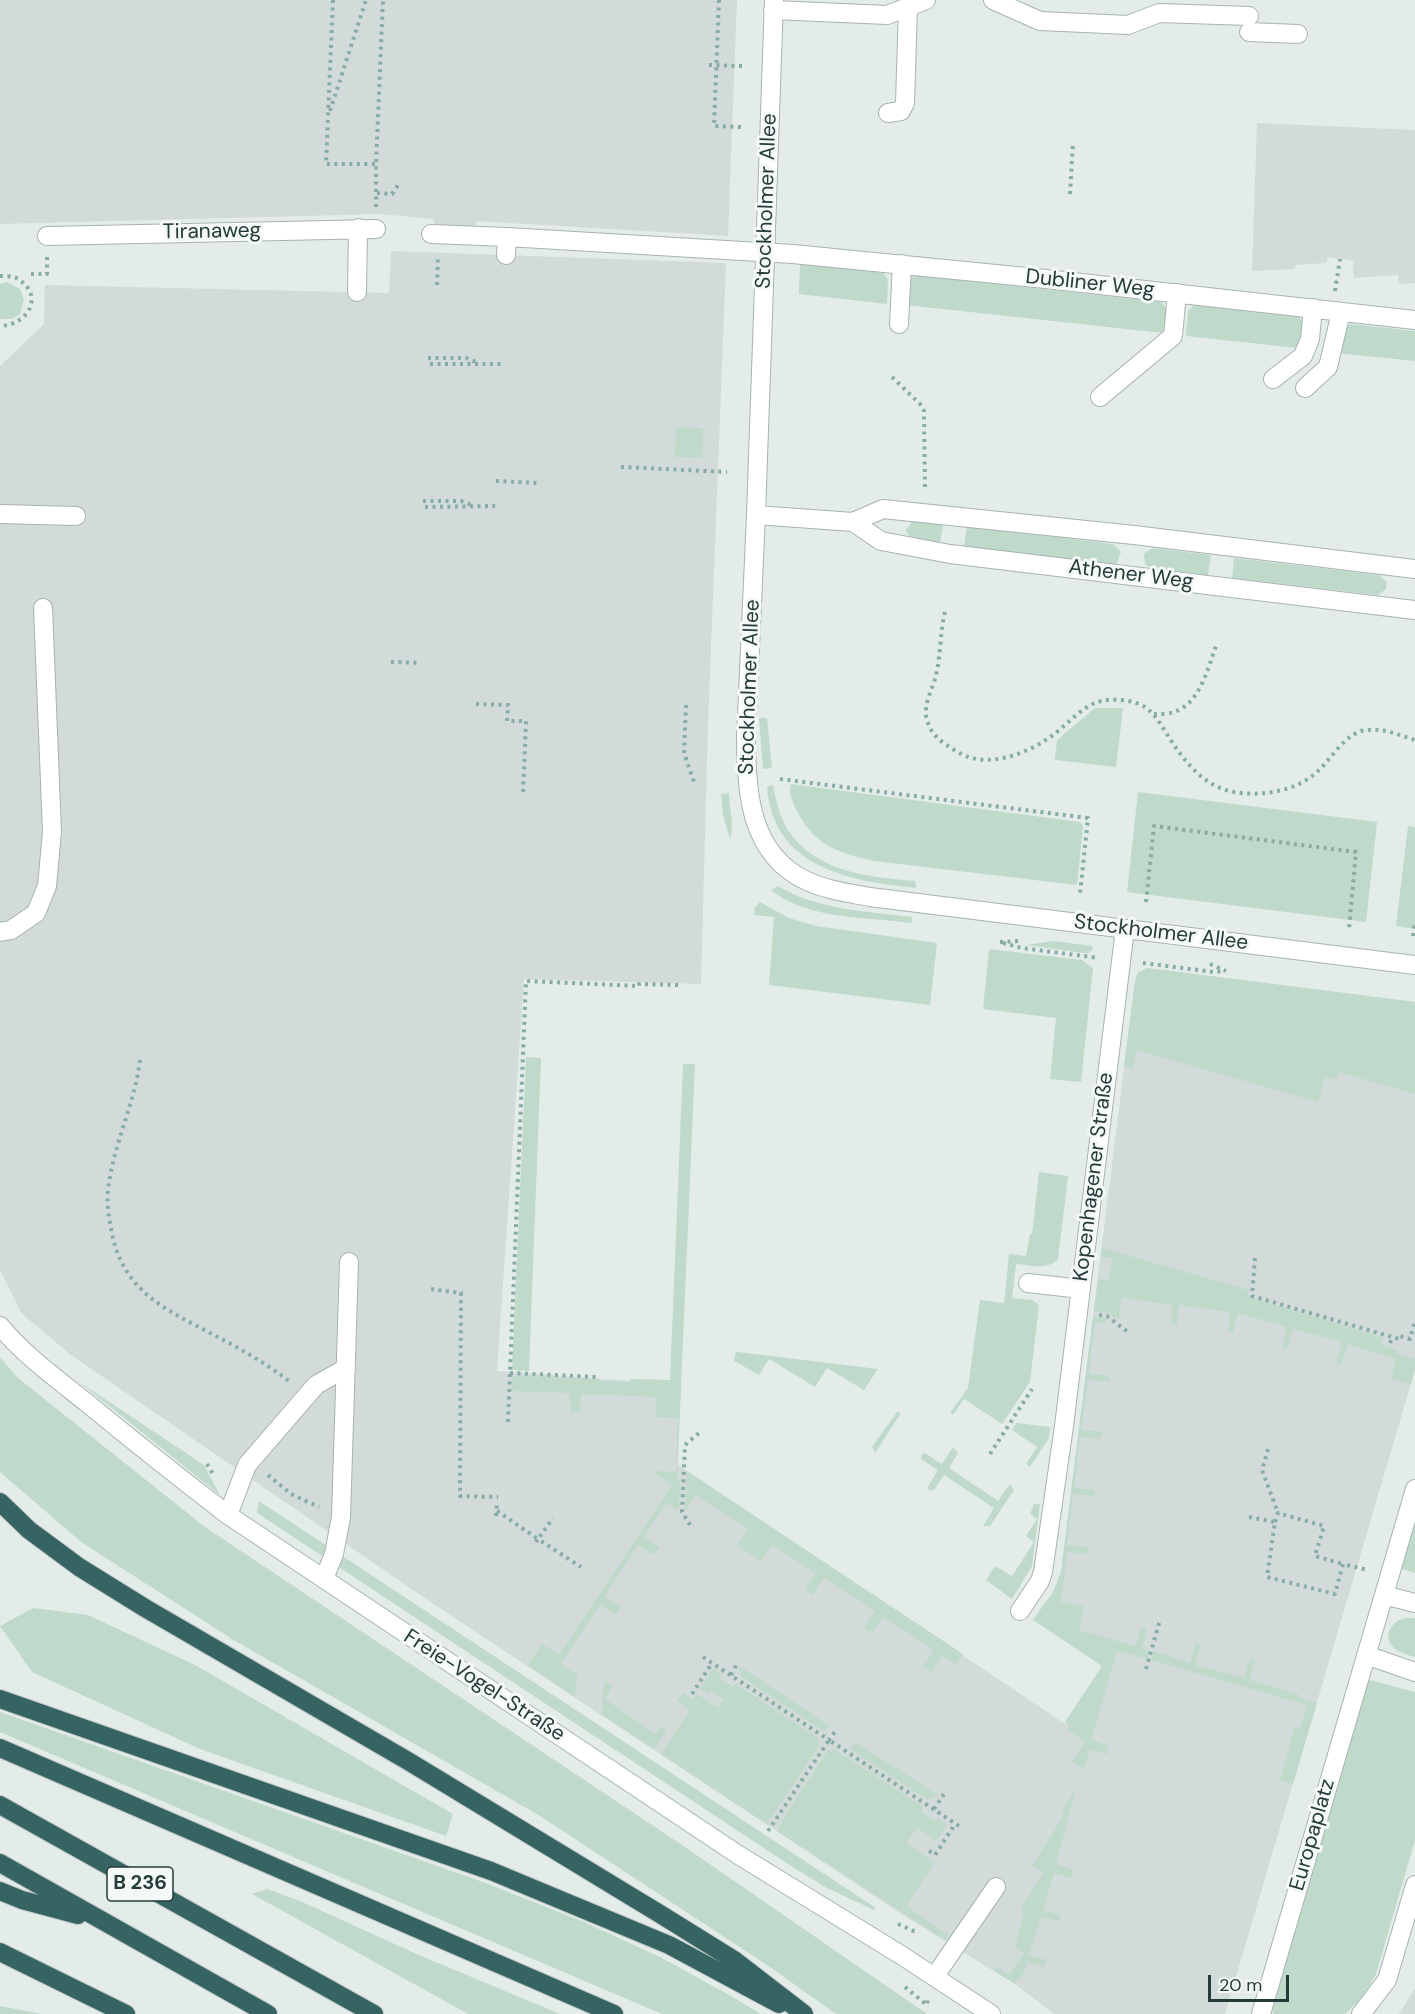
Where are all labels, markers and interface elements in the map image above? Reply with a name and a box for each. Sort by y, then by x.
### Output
street label: Stockholmer Allee [751,113,783,289]
street label: Tiranaweg [163,219,261,245]
street label: Dubliner Weg [1024,265,1156,303]
street label: Athener Weg [1067,555,1195,595]
street label: Stockholmer Allee [734,599,766,775]
street label: Stockholmer Allee [1072,910,1250,956]
street label: Kopenhagener Straße [1069,1071,1119,1283]
street label: Freie-Vogel-Straße [399,1624,569,1748]
street label: Europaplatz [1285,1776,1341,1894]
road number: B 236 [107,1867,173,1901]
scale bar [1211,1963,1292,2001]
text: 20 m [1219,1973,1262,1997]

